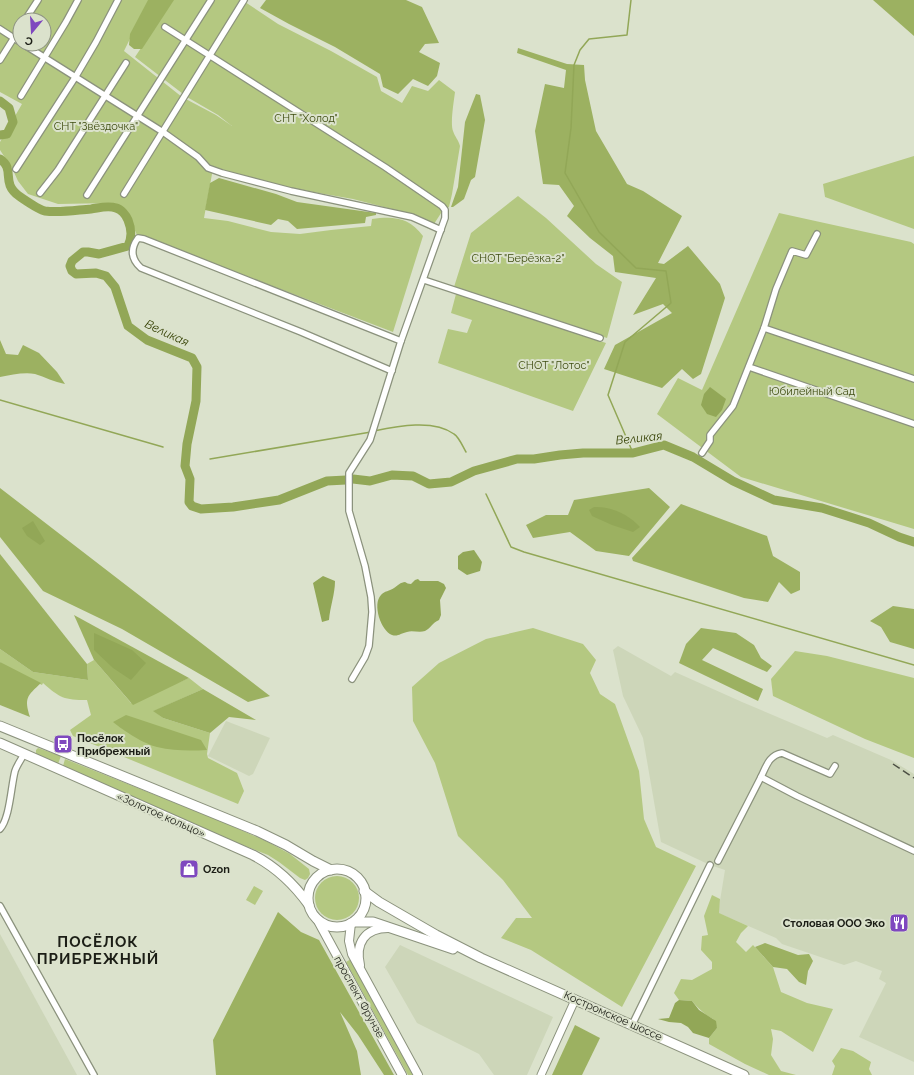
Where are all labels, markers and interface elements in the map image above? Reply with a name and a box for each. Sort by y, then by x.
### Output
north arrow [12,12,52,52]
text: С [23,34,35,48]
park label: СНТ "Холод" [274,112,338,125]
park label: СНТ "Звёздочка" [54,120,138,133]
park label: СНОТ "Берёзка-2" [472,252,565,265]
water label: Великая [143,317,192,350]
park label: СНОТ "Лотос" [518,359,590,372]
park label: Юбилейный Сад [769,385,856,398]
water label: Великая [615,429,664,447]
place label: Посёлок Прибрежный [77,732,151,758]
bus stop icon: Посёлок Прибрежный [52,733,74,755]
street label: «Золотое кольцо» [115,790,207,840]
shop icon: Ozon [178,858,200,880]
place label: Ozon [203,863,230,876]
restaurant icon: Столовая ООО Эко [888,912,910,934]
place label: Столовая ООО Эко [783,917,885,930]
district label: ПОСЁЛОК ПРИБРЕЖНЫЙ [37,933,159,968]
street label: проспект Фрунзе [331,954,387,1041]
street label: Костромское шоссе [562,988,665,1044]

